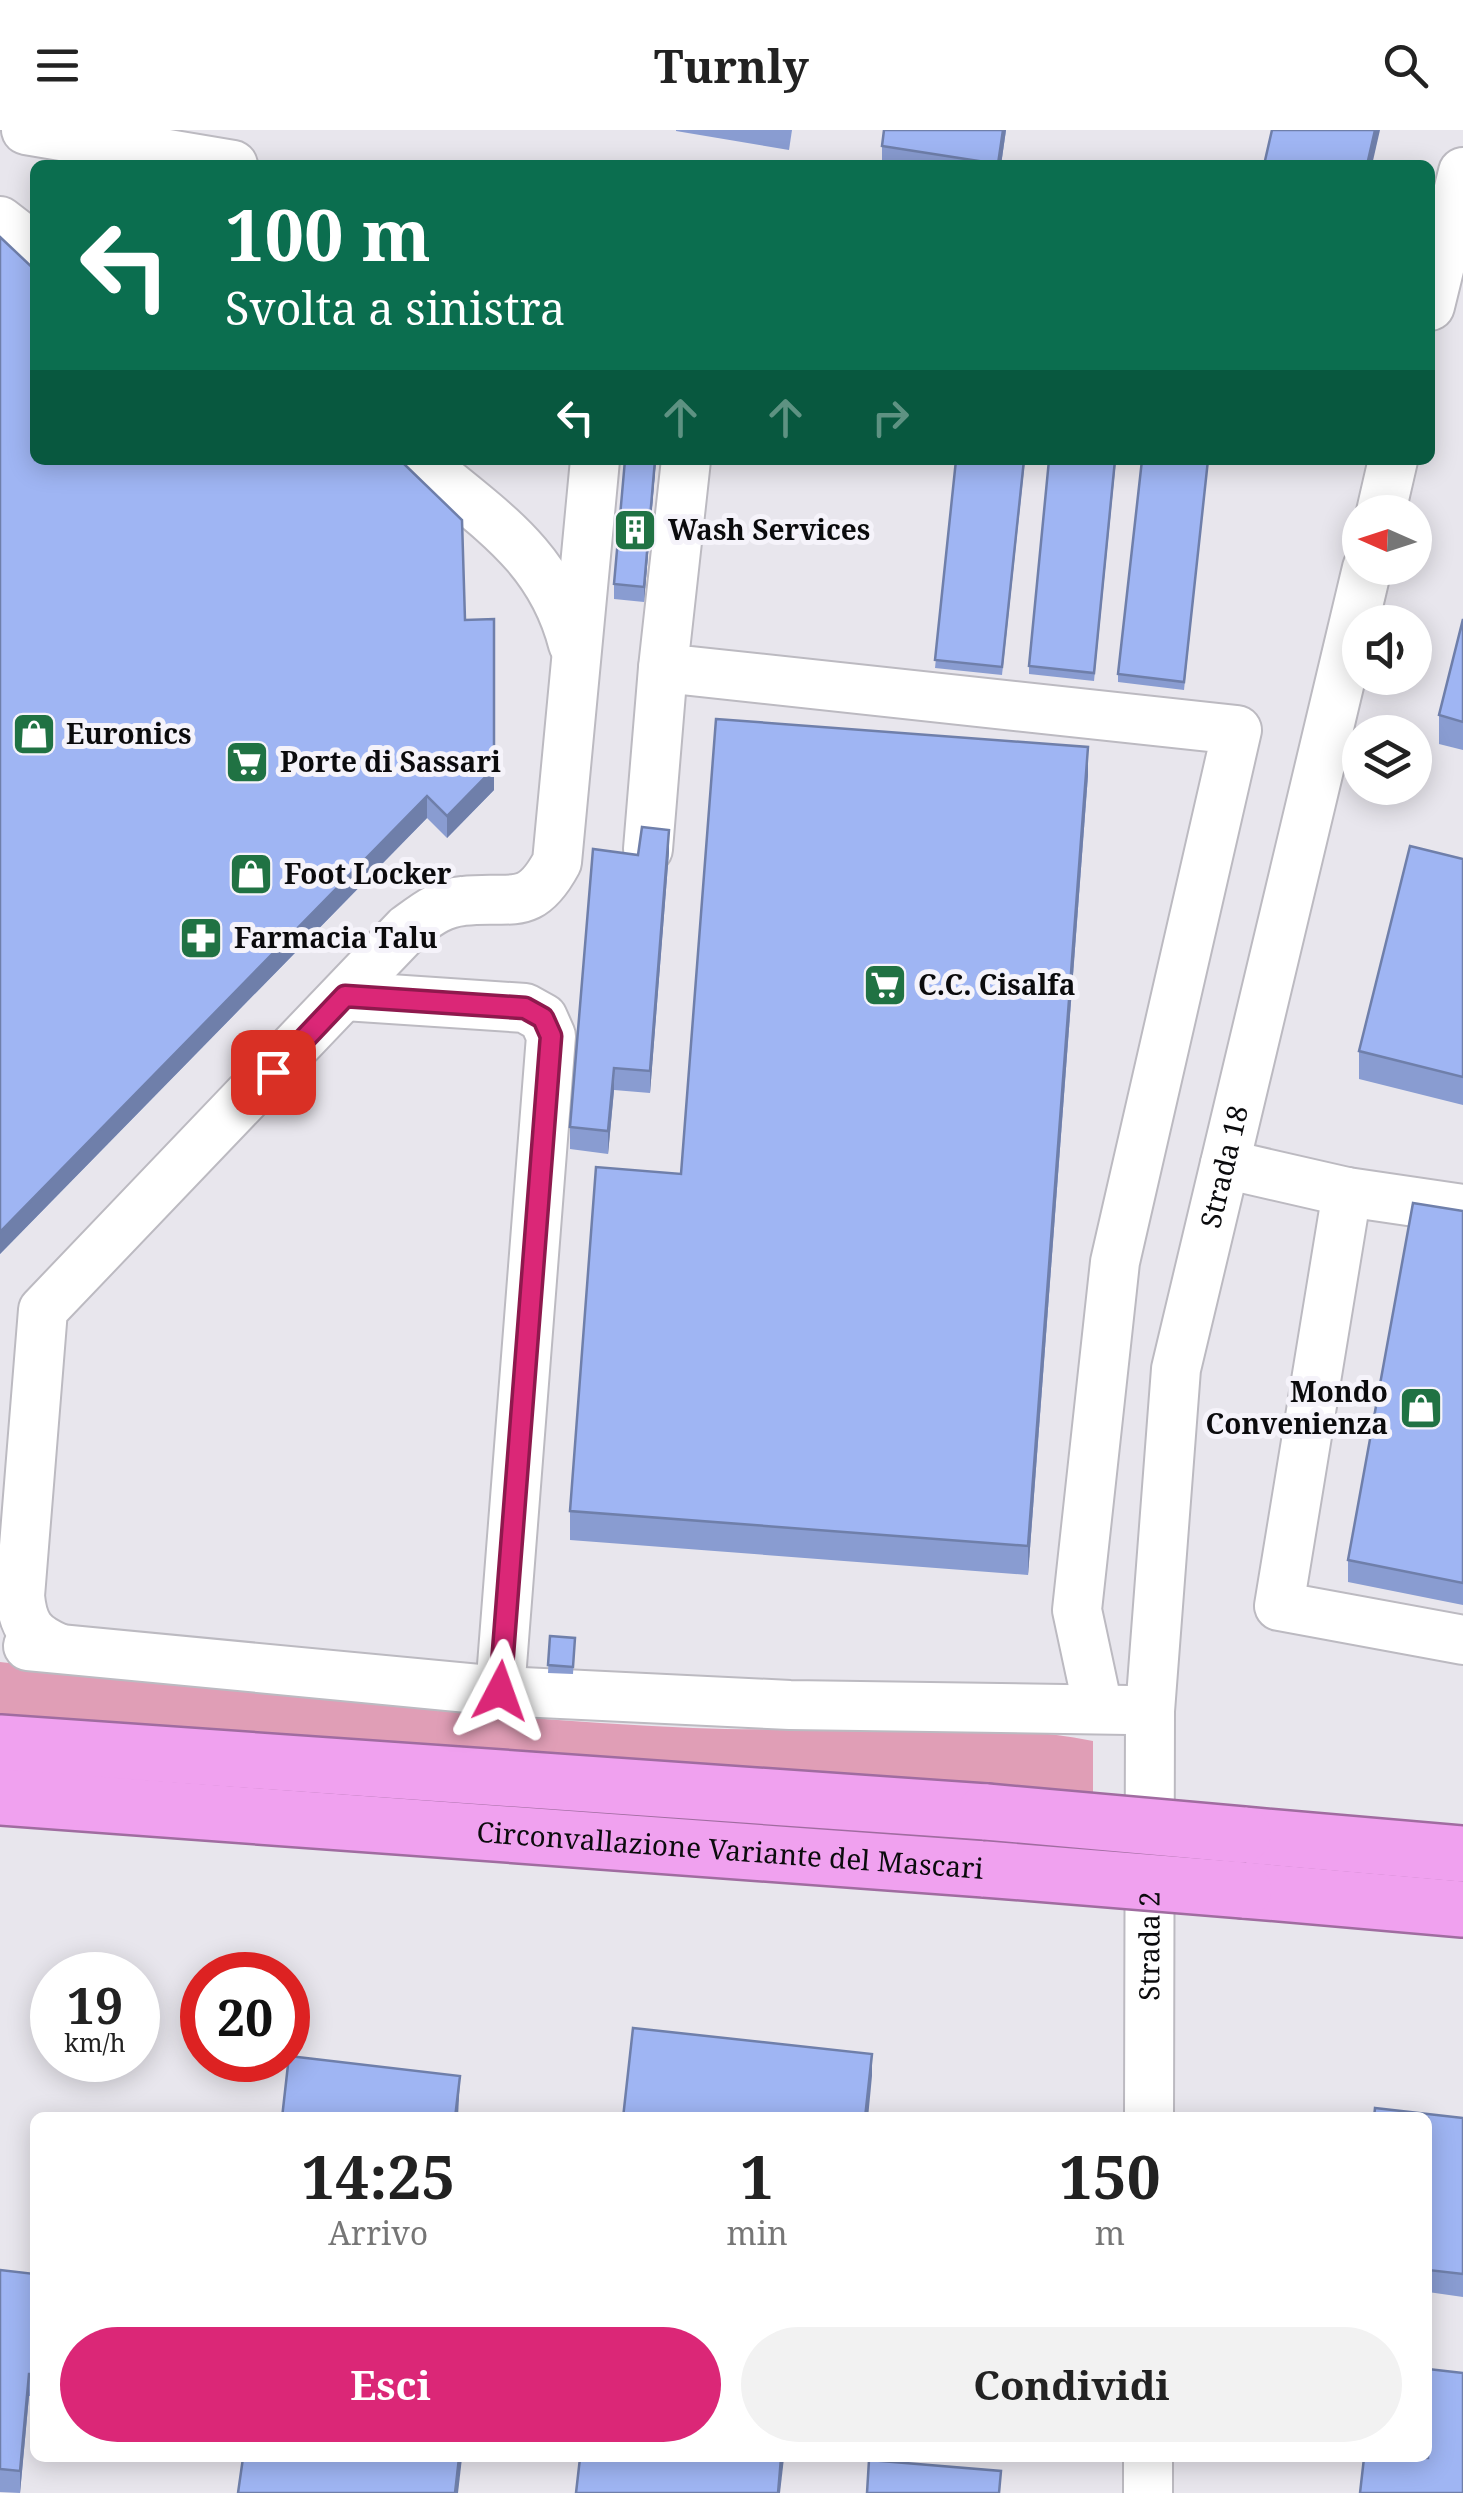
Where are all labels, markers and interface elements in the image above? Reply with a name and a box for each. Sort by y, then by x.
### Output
text: Turnly [654,35,809,96]
icon: menu [30,38,85,93]
icon: search [1378,38,1433,93]
text: 100 m [225,186,431,282]
icon: left [60,200,190,330]
text: Svolta a sinistra [225,277,565,338]
icon: left [548,390,603,445]
icon: ahead [653,390,708,445]
icon: ahead [758,390,813,445]
icon: right [863,390,918,445]
north arrow [1342,495,1432,585]
map controls [1342,495,1432,805]
building icon: Wash Services [612,507,658,553]
place label: Wash Services [668,510,870,548]
button: sound [1342,605,1432,695]
shop icon: Euronics [11,711,57,757]
place label: Euronics [66,714,192,752]
button: layers [1342,715,1432,805]
supermarket icon: Porte di Sassari [224,739,270,785]
place label: Porte di Sassari [280,742,501,780]
shop icon: Foot Locker [228,851,274,897]
place label: Foot Locker [284,854,452,892]
pharmacy icon: Farmacia Talu [178,915,224,961]
place label: Farmacia Talu [234,918,438,956]
supermarket icon: C.C. Cisalfa [862,962,908,1008]
place label: C.C. Cisalfa [918,965,1076,1003]
pin [231,1030,316,1115]
icon: arrive [246,1045,301,1100]
street label: Strada 18 [1190,1101,1256,1232]
place label: Mondo Convenienza [1206,1372,1388,1442]
shop icon: Mondo Convenienza [1398,1385,1444,1431]
position arrow [448,1639,552,1743]
street label: Circonvallazione Variante del Mascari [475,1812,985,1887]
street label: Strada 2 [1129,1891,1168,2001]
speed limit sign: 20 [180,1952,310,2082]
text: 19 [67,1971,123,2039]
text: km/h [64,2025,126,2059]
text: 14:25 [301,2135,455,2217]
text: 1 [740,2135,774,2217]
text: 150 [1059,2135,1161,2217]
text: Arrivo [328,2211,428,2254]
text: min [727,2211,788,2254]
text: m [1095,2211,1125,2254]
button: Esci [60,2327,721,2442]
button: Condividi [741,2327,1402,2442]

